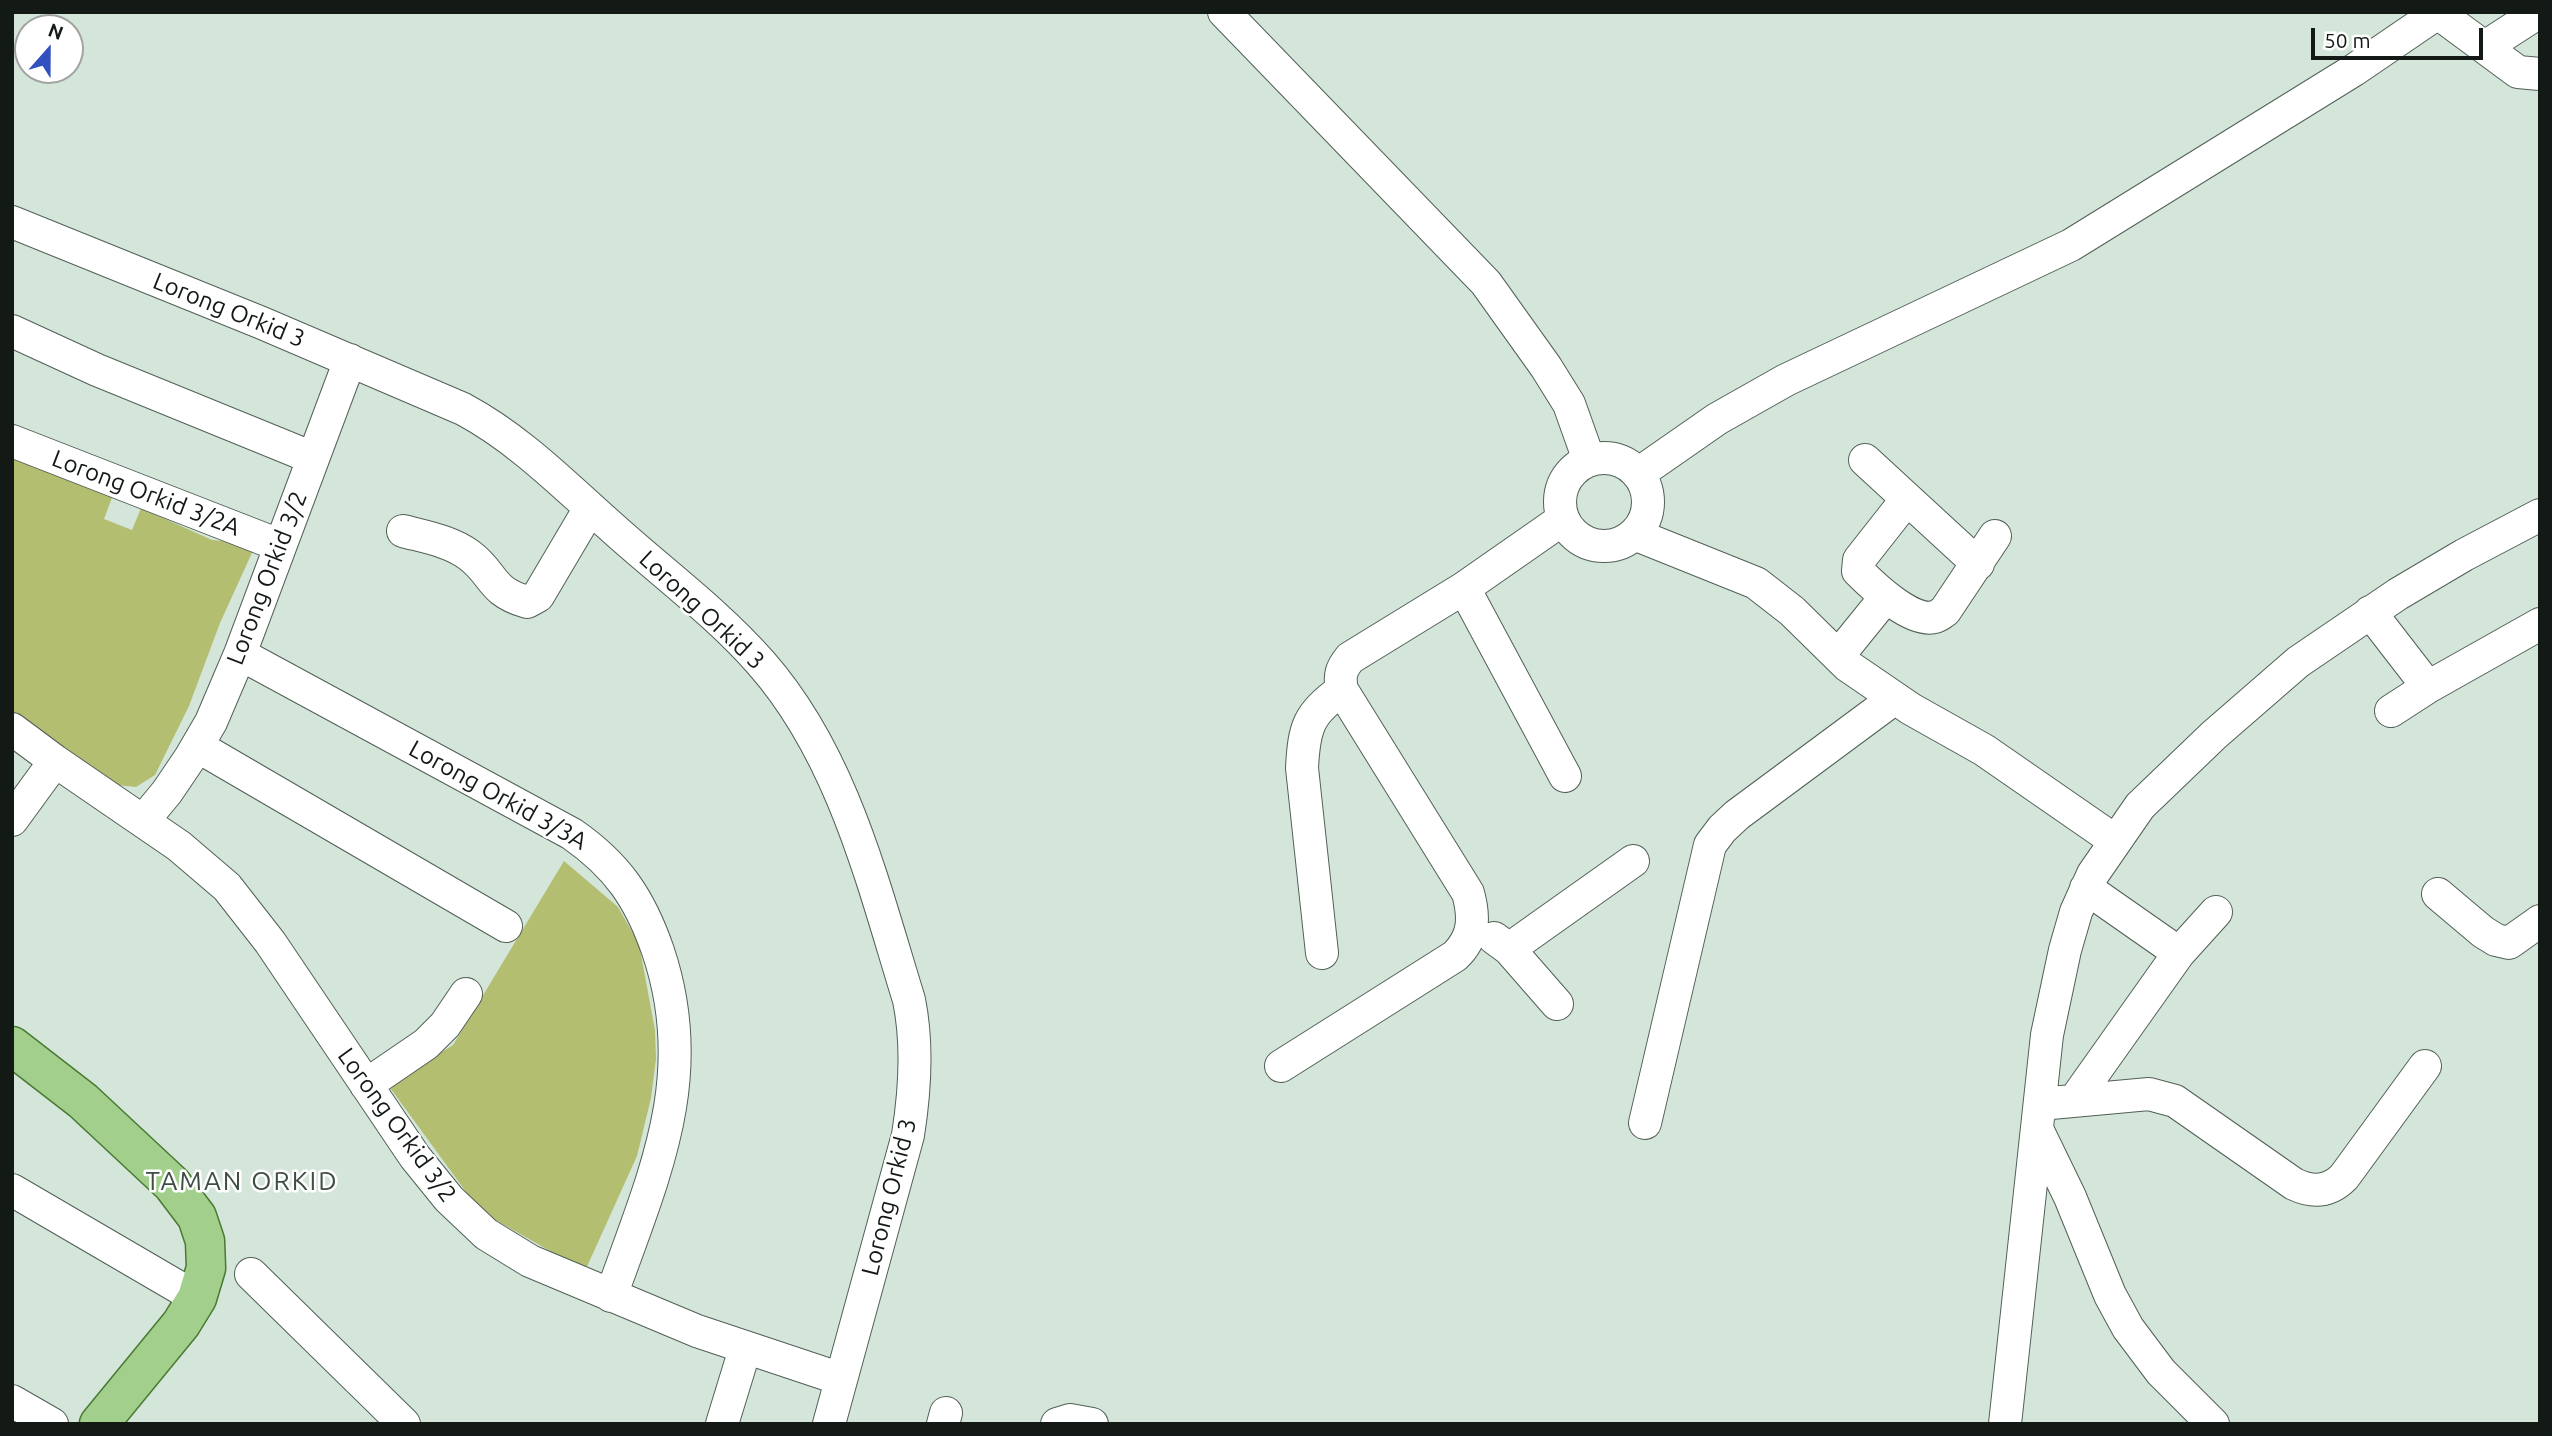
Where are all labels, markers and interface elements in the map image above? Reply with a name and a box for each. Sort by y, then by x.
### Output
north arrow [14,14,84,84]
scale bar [2314,14,2486,58]
text: N [45,18,66,44]
text: 50 m [2324,28,2371,52]
street label: Lorong Orkid 3 [149,266,309,354]
street label: Lorong Orkid 3/2A [48,444,244,542]
street label: Lorong Orkid 3/2 [221,487,313,669]
street label: Lorong Orkid 3 [633,545,771,675]
street label: Lorong Orkid 3/3A [404,734,592,856]
street label: Lorong Orkid 3/2 [331,1042,463,1208]
street label: Lorong Orkid 3 [856,1115,922,1279]
district label: TAMAN ORKID [147,1165,337,1197]

